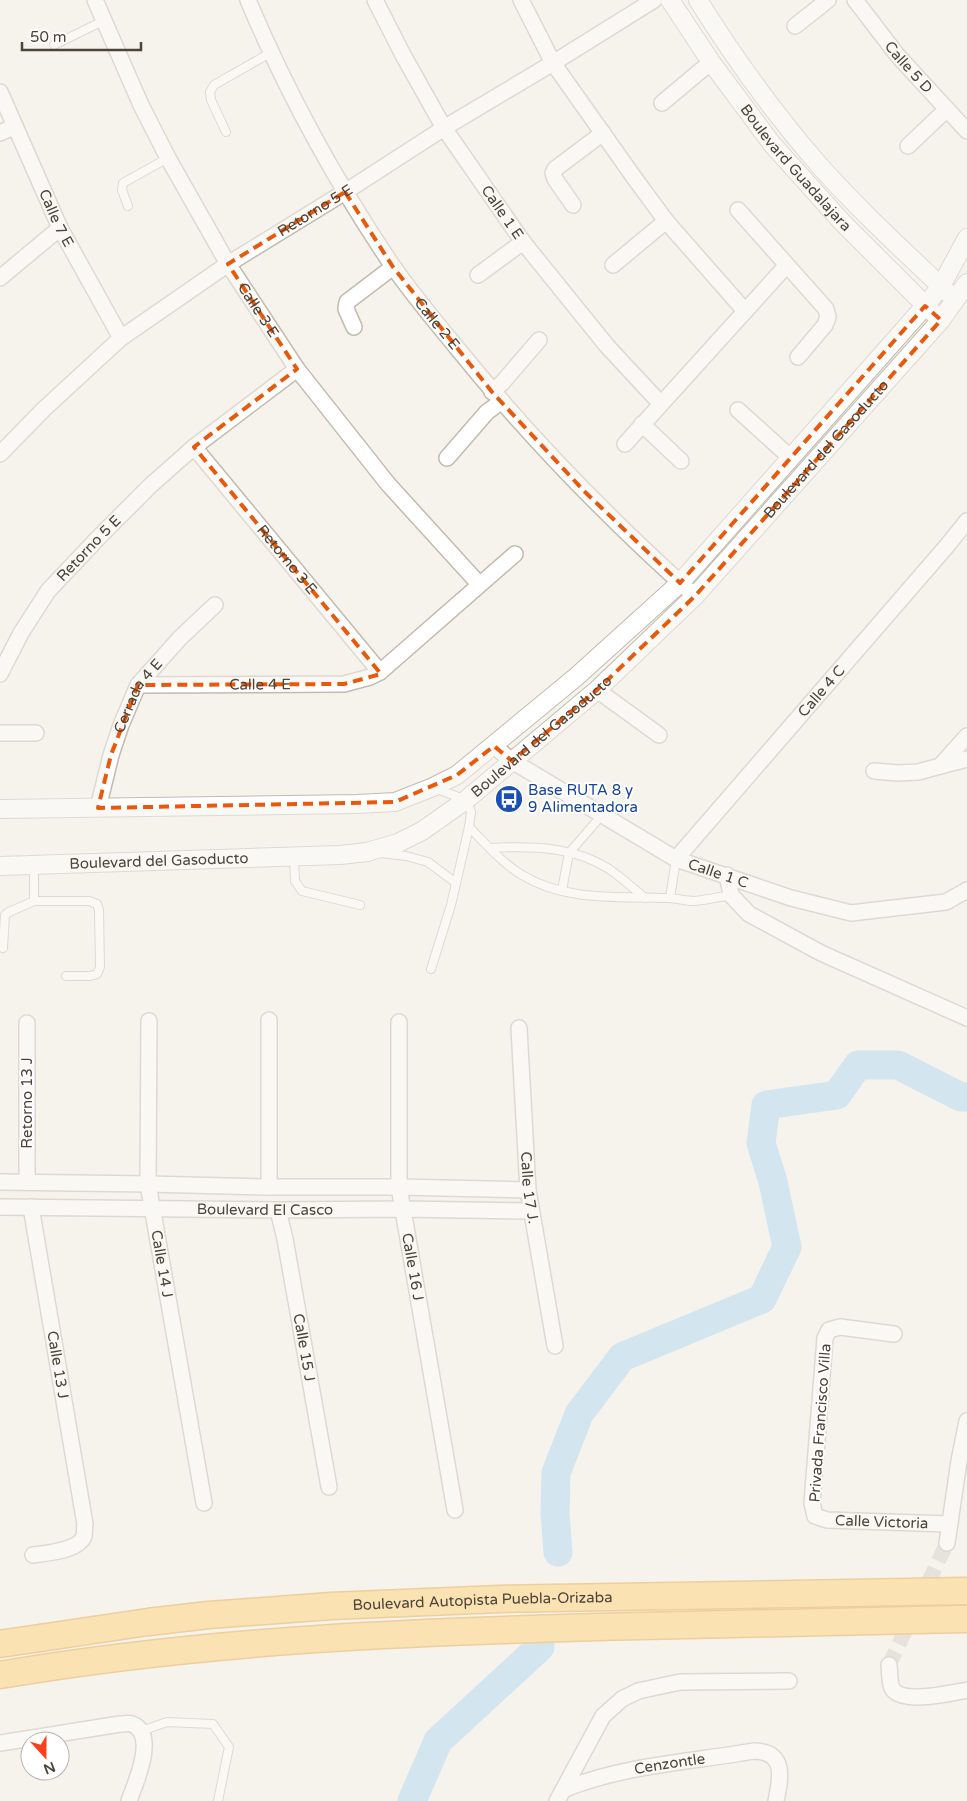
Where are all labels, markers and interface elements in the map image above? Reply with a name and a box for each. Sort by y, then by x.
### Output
scale bar [22,20,141,52]
text: 50 m [30,28,67,46]
street label: Calle 5 D [881,38,937,97]
street label: Boulevard Guadalajara [737,101,855,235]
street label: Retorno 5 E [274,181,356,240]
street label: Calle 1 E [477,182,527,243]
street label: Calle 7 E [35,186,78,250]
street label: Calle 3 E [234,279,283,341]
street label: Calle 2 E [411,294,464,353]
street label: Boulevard del Gasoducto [760,376,892,522]
street label: Retorno 5 E [53,511,125,585]
street label: Retorno 3 E [253,521,321,598]
street label: Cerrada 4 E [110,655,166,735]
street label: Calle 4 C [794,662,849,721]
street label: Boulevard del Gasoducto [467,672,616,801]
street label: Calle 4 E [229,675,291,694]
place label: Base RUTA 8 y 9 Alimentadora [528,781,638,816]
bus stop icon: Base RUTA 8 y 9 Alimentadora [494,784,524,814]
street label: Boulevard del Gasoducto [69,849,249,873]
street label: Calle 1 C [686,855,751,892]
street label: Retorno 13 J [18,1057,36,1149]
street label: Calle 17 J. [517,1151,543,1225]
street label: Boulevard El Casco [197,1200,333,1219]
street label: Calle 14 J [147,1228,177,1299]
street label: Calle 16 J [398,1232,428,1302]
street label: Calle 15 J [289,1312,319,1383]
street label: Calle 13 J [43,1329,72,1400]
street label: Privada Francisco Villa [805,1343,835,1503]
street label: Calle Victoria [835,1511,929,1532]
street label: Boulevard Autopista Puebla-Orizaba [352,1588,613,1614]
north arrow [20,1731,70,1781]
street label: Cenzontle [633,1749,706,1778]
text: N [41,1758,58,1778]

